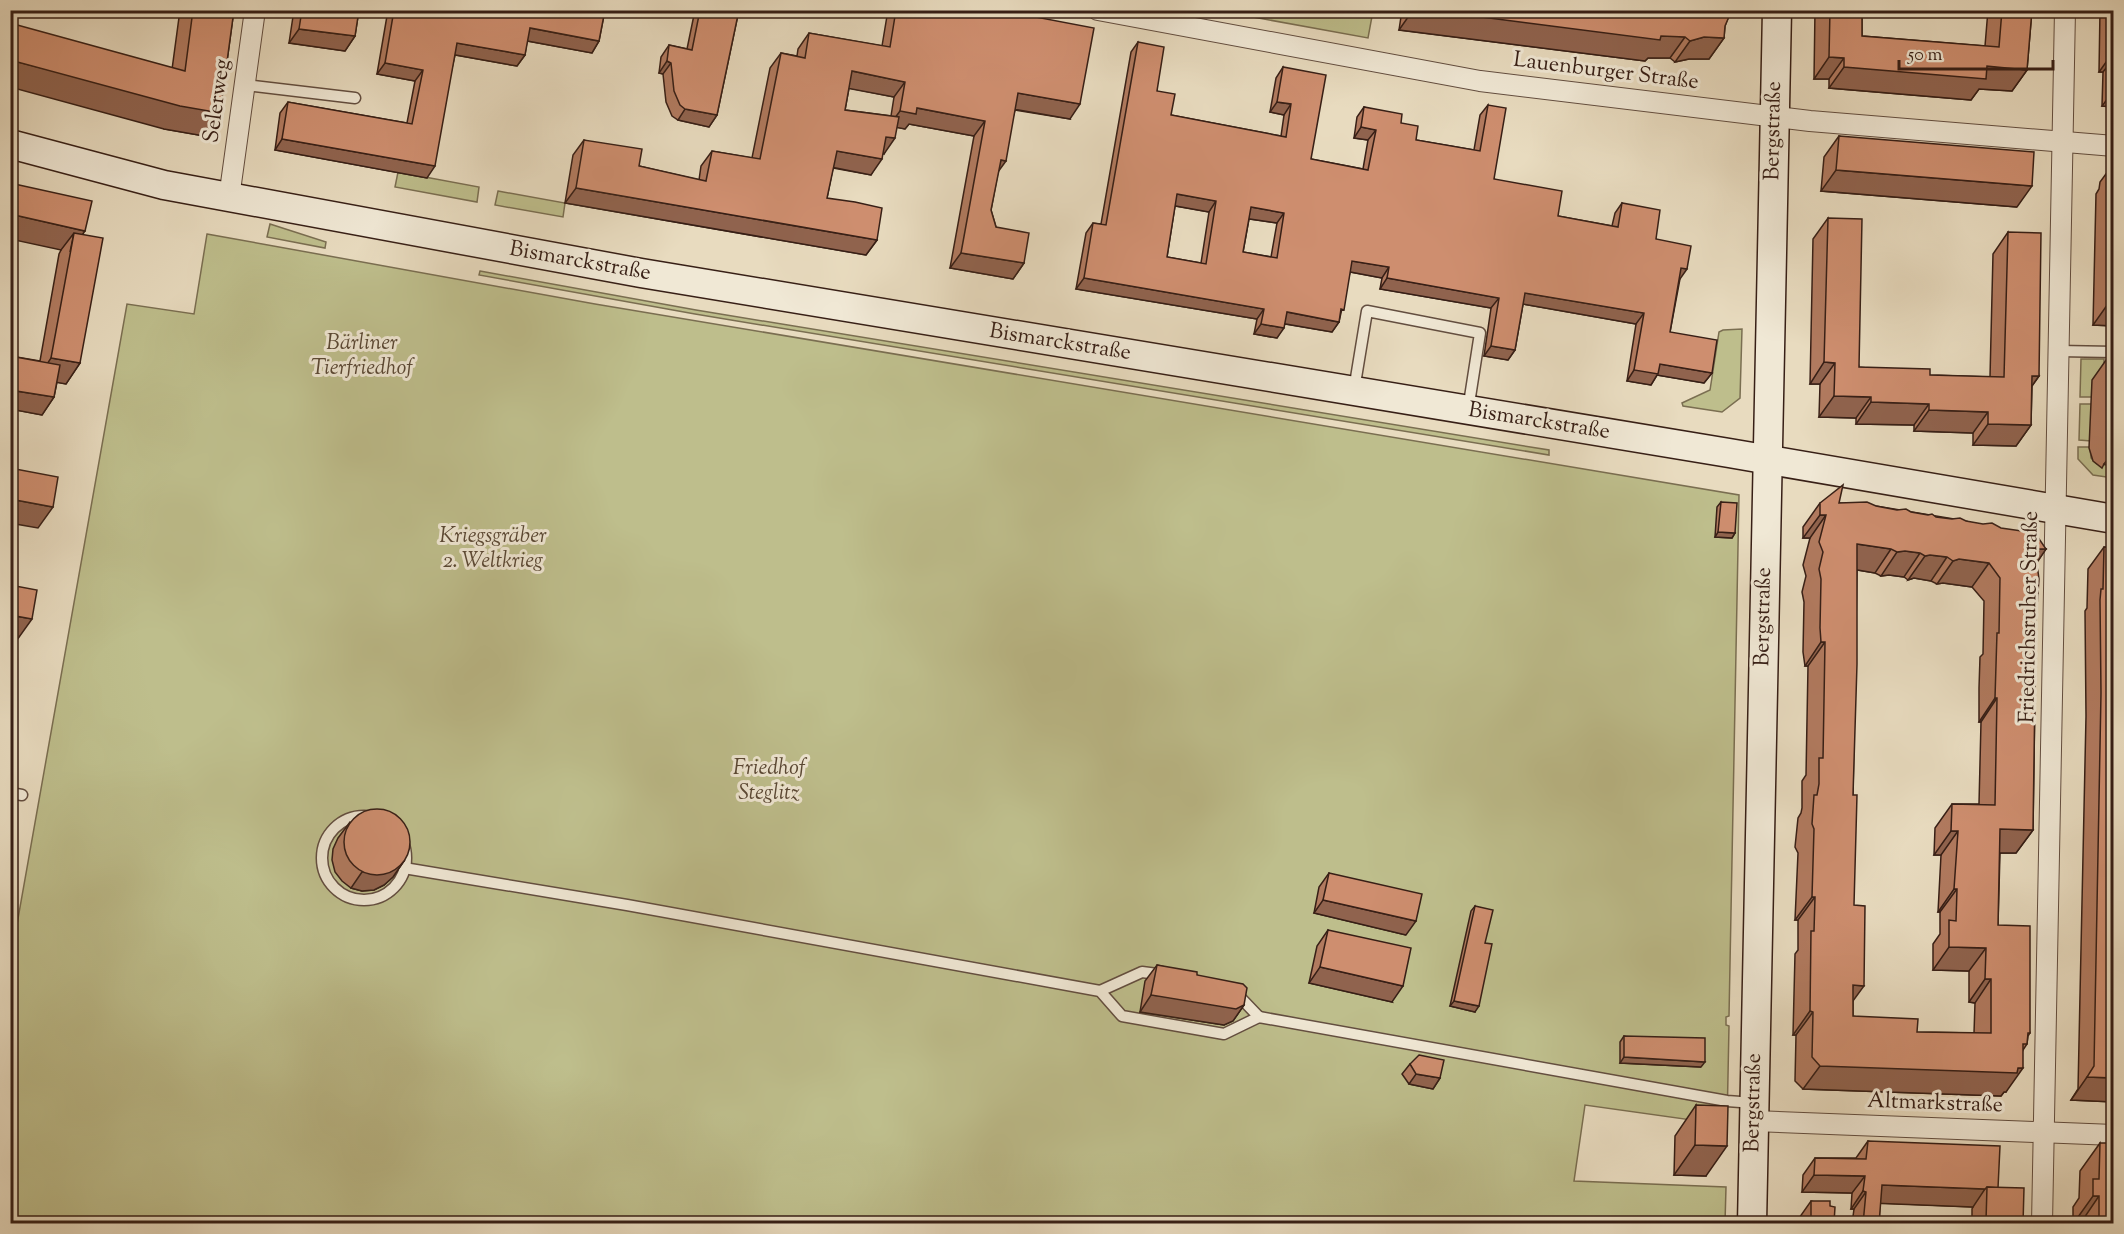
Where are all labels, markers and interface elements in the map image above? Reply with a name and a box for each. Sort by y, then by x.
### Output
scale bar [1899,33,2054,71]
text: 50 m [1907,43,1943,69]
street label: Lauenburger Straße [1512,45,1700,99]
street label: Selerweg [196,57,240,145]
street label: Bergstraße [1757,81,1791,181]
street label: Bismarckstraße [507,234,653,290]
street label: Bismarckstraße [987,316,1133,370]
park label: Bärliner Tierfriedhof [311,328,415,385]
street label: Bismarckstraße [1466,395,1612,449]
street label: Friedrichsruher Straße [2012,511,2048,723]
park label: Kriegsgräber 2. Weltkrieg [439,521,547,578]
street label: Bergstraße [1747,567,1781,667]
park label: Friedhof Steglitz [733,753,808,810]
street label: Bergstraße [1737,1053,1771,1153]
street label: Altmarkstraße [1867,1086,2003,1122]

